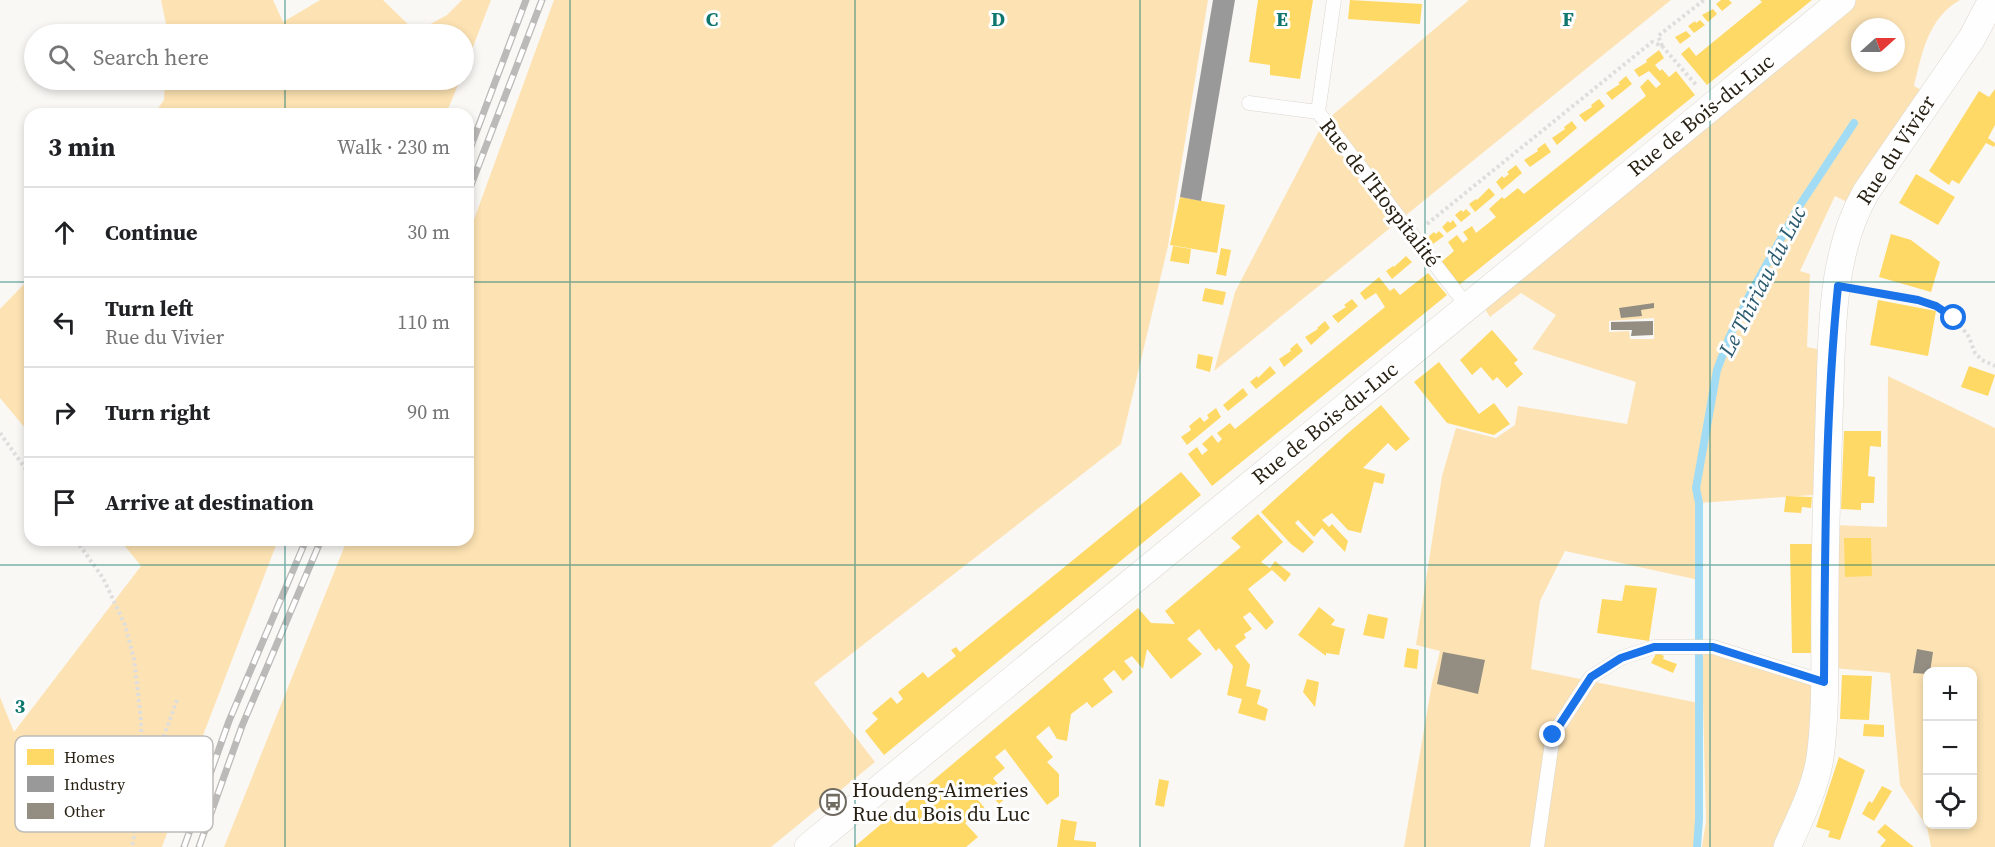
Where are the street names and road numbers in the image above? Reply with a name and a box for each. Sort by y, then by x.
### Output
street label: Rue de Bois-du-Luc [1622,47,1780,183]
street label: Rue du Vivier [1849,89,1942,210]
street label: Rue de l'Hospitalité [1313,112,1448,273]
street label: Rue de Bois-du-Luc [1246,355,1404,491]

